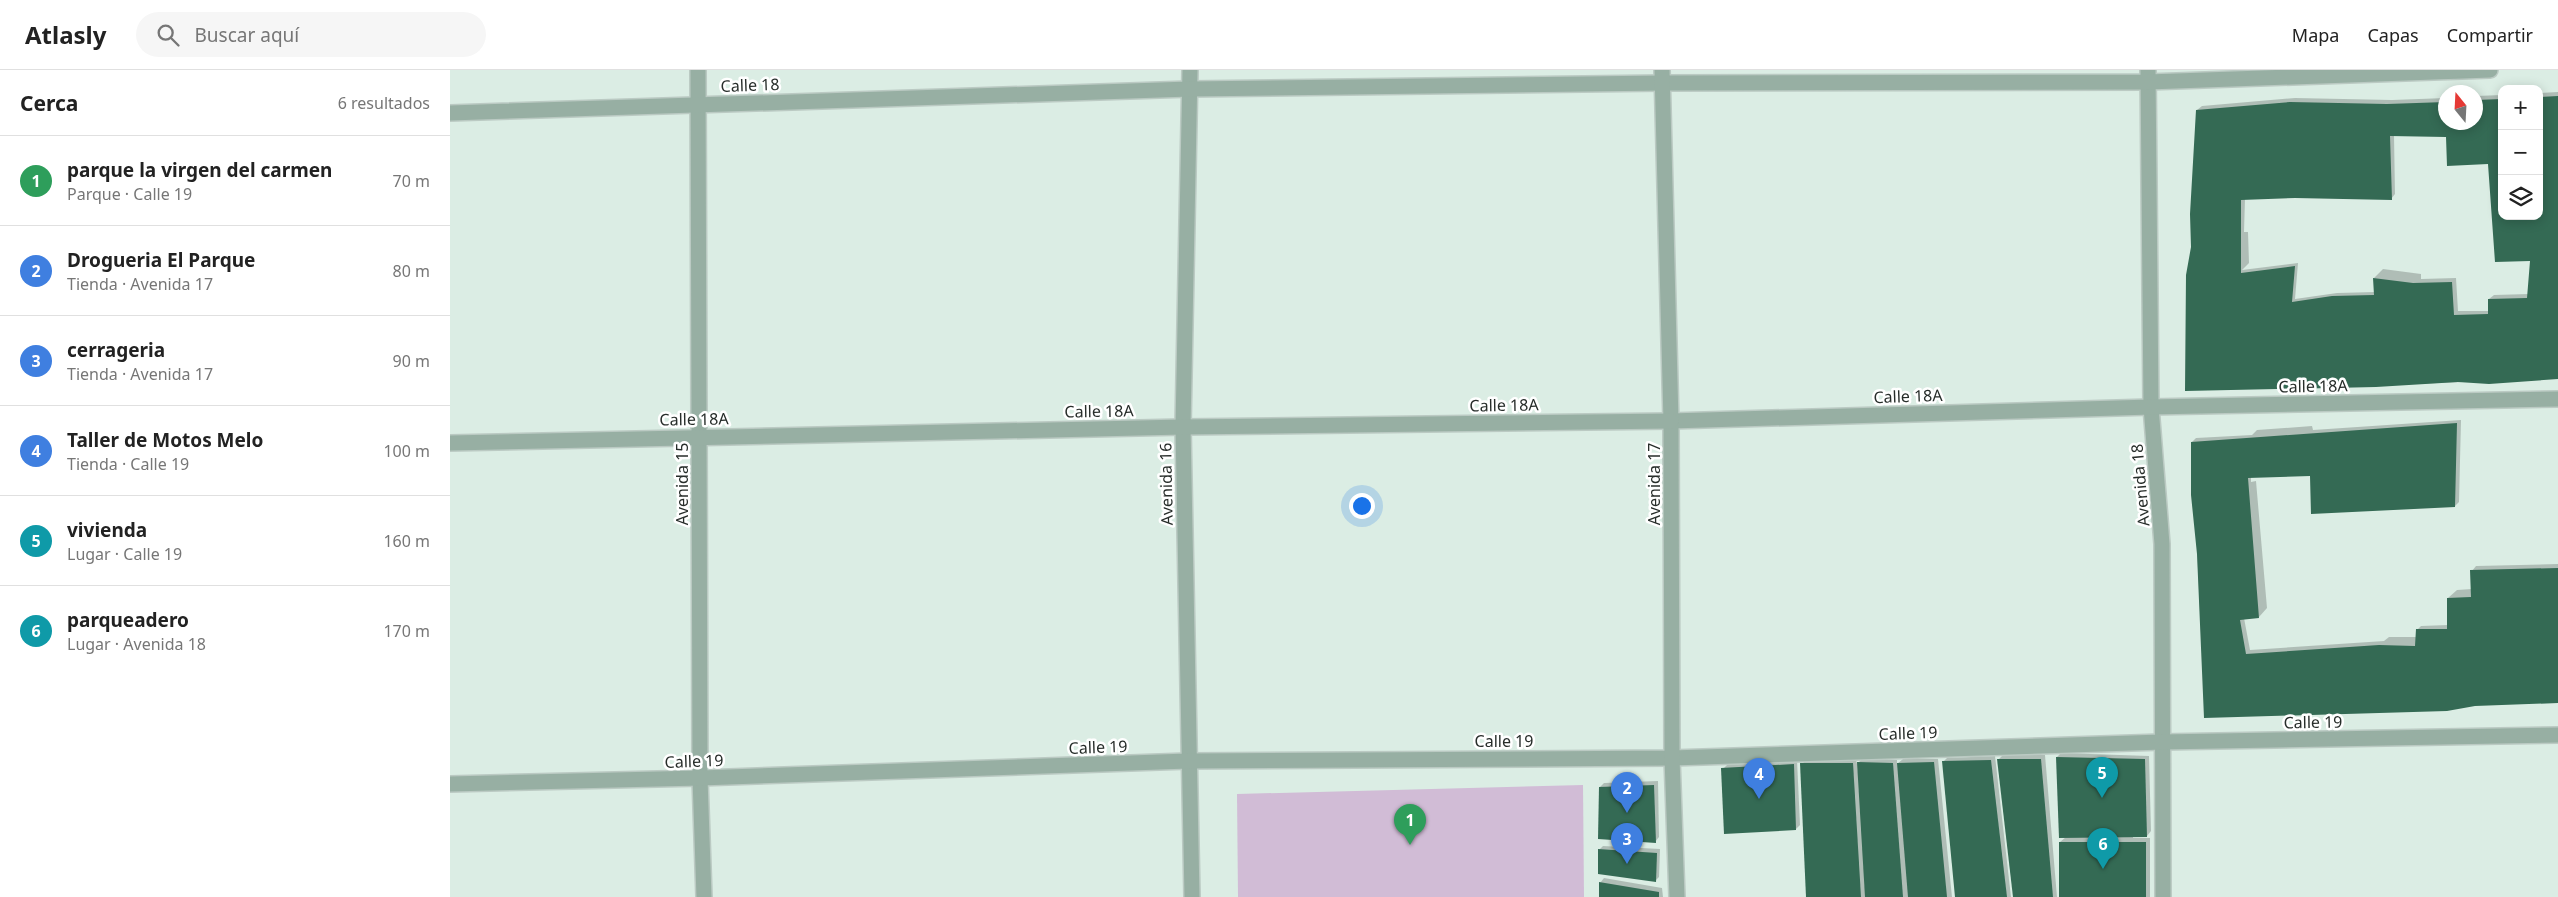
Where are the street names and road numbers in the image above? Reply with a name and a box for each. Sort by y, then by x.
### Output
street label: Calle 18 [720,73,780,97]
street label: Calle 18A [2278,374,2348,398]
street label: Calle 18A [1873,384,1944,408]
street label: Calle 18A [1469,393,1539,417]
street label: Calle 18A [1064,399,1134,423]
street label: Calle 18A [659,407,729,431]
street label: Avenida 16 [1154,442,1178,526]
street label: Avenida 15 [671,443,693,525]
street label: Avenida 17 [1643,443,1665,525]
street label: Avenida 18 [2125,443,2155,527]
street label: Calle 19 [2283,710,2343,734]
street label: Calle 19 [1878,721,1938,745]
street label: Calle 19 [1475,730,1533,752]
street label: Calle 19 [1068,735,1128,759]
street label: Calle 19 [664,749,724,773]

